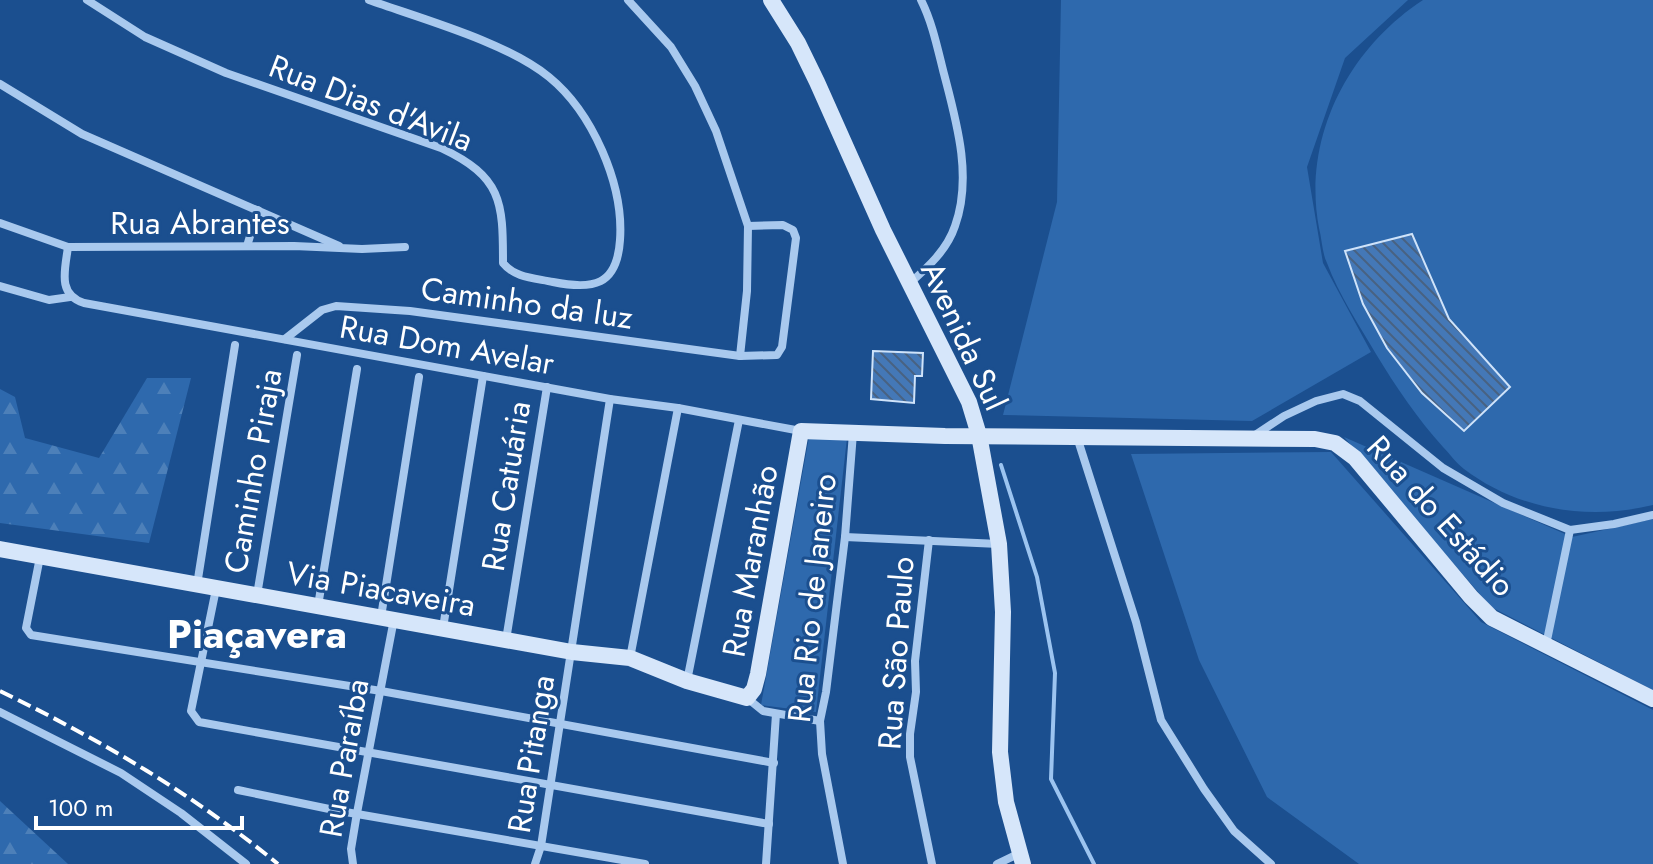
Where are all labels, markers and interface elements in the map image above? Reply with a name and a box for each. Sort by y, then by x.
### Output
street label: Rua Dias d'Avila [262,43,480,163]
street label: Rua Abrantes [110,200,290,246]
street label: Avenida Sul [909,254,1019,418]
street label: Caminho da luz [418,265,636,341]
street label: Rua Dom Avelar [336,304,558,386]
street label: Caminho Piraja [212,365,294,577]
street label: Rua Catuária [470,398,542,574]
street label: Rua do Estádio [1356,425,1526,607]
street label: Rua Maranhão [711,461,789,661]
street label: Rua Rio de Janeiro [776,471,848,725]
street label: Via Piacaveira [283,550,479,628]
street label: Rua São Paulo [866,555,926,751]
district label: Piaçavera [167,605,347,663]
street label: Rua Pitanga [496,672,566,836]
street label: Rua Paraíba [307,675,381,841]
scale bar [36,780,242,830]
text: 100 m [48,790,114,825]

